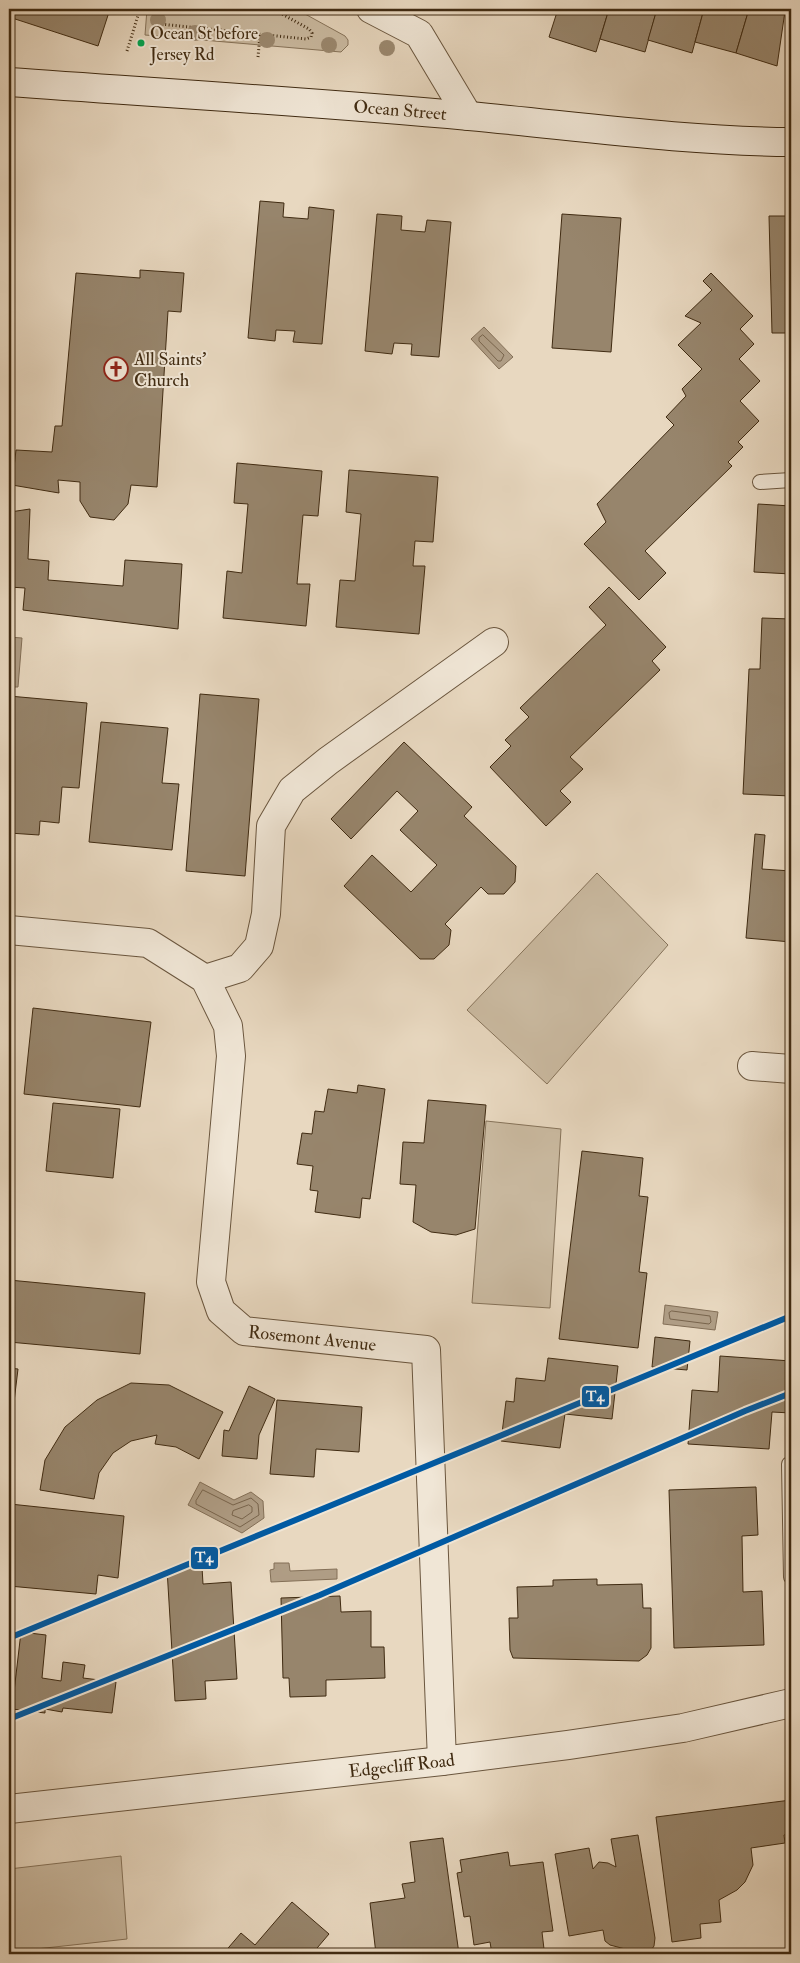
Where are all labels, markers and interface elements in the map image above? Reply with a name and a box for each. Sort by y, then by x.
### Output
place label: Ocean St before Jersey Rd [149,23,258,66]
marker: Ocean St before Jersey Rd [136,38,146,48]
street label: Ocean Street [353,95,448,125]
place label: All Saints’ Church [133,348,207,392]
church icon: All Saints’ Church [103,356,129,382]
street label: Rosemont Avenue [247,1320,378,1356]
line badge: T4 [581,1385,610,1408]
text: T4 [585,1388,605,1405]
line badge: T4 [190,1546,219,1570]
text: T4 [194,1549,214,1566]
street label: Edgecliff Road [347,1748,456,1783]

